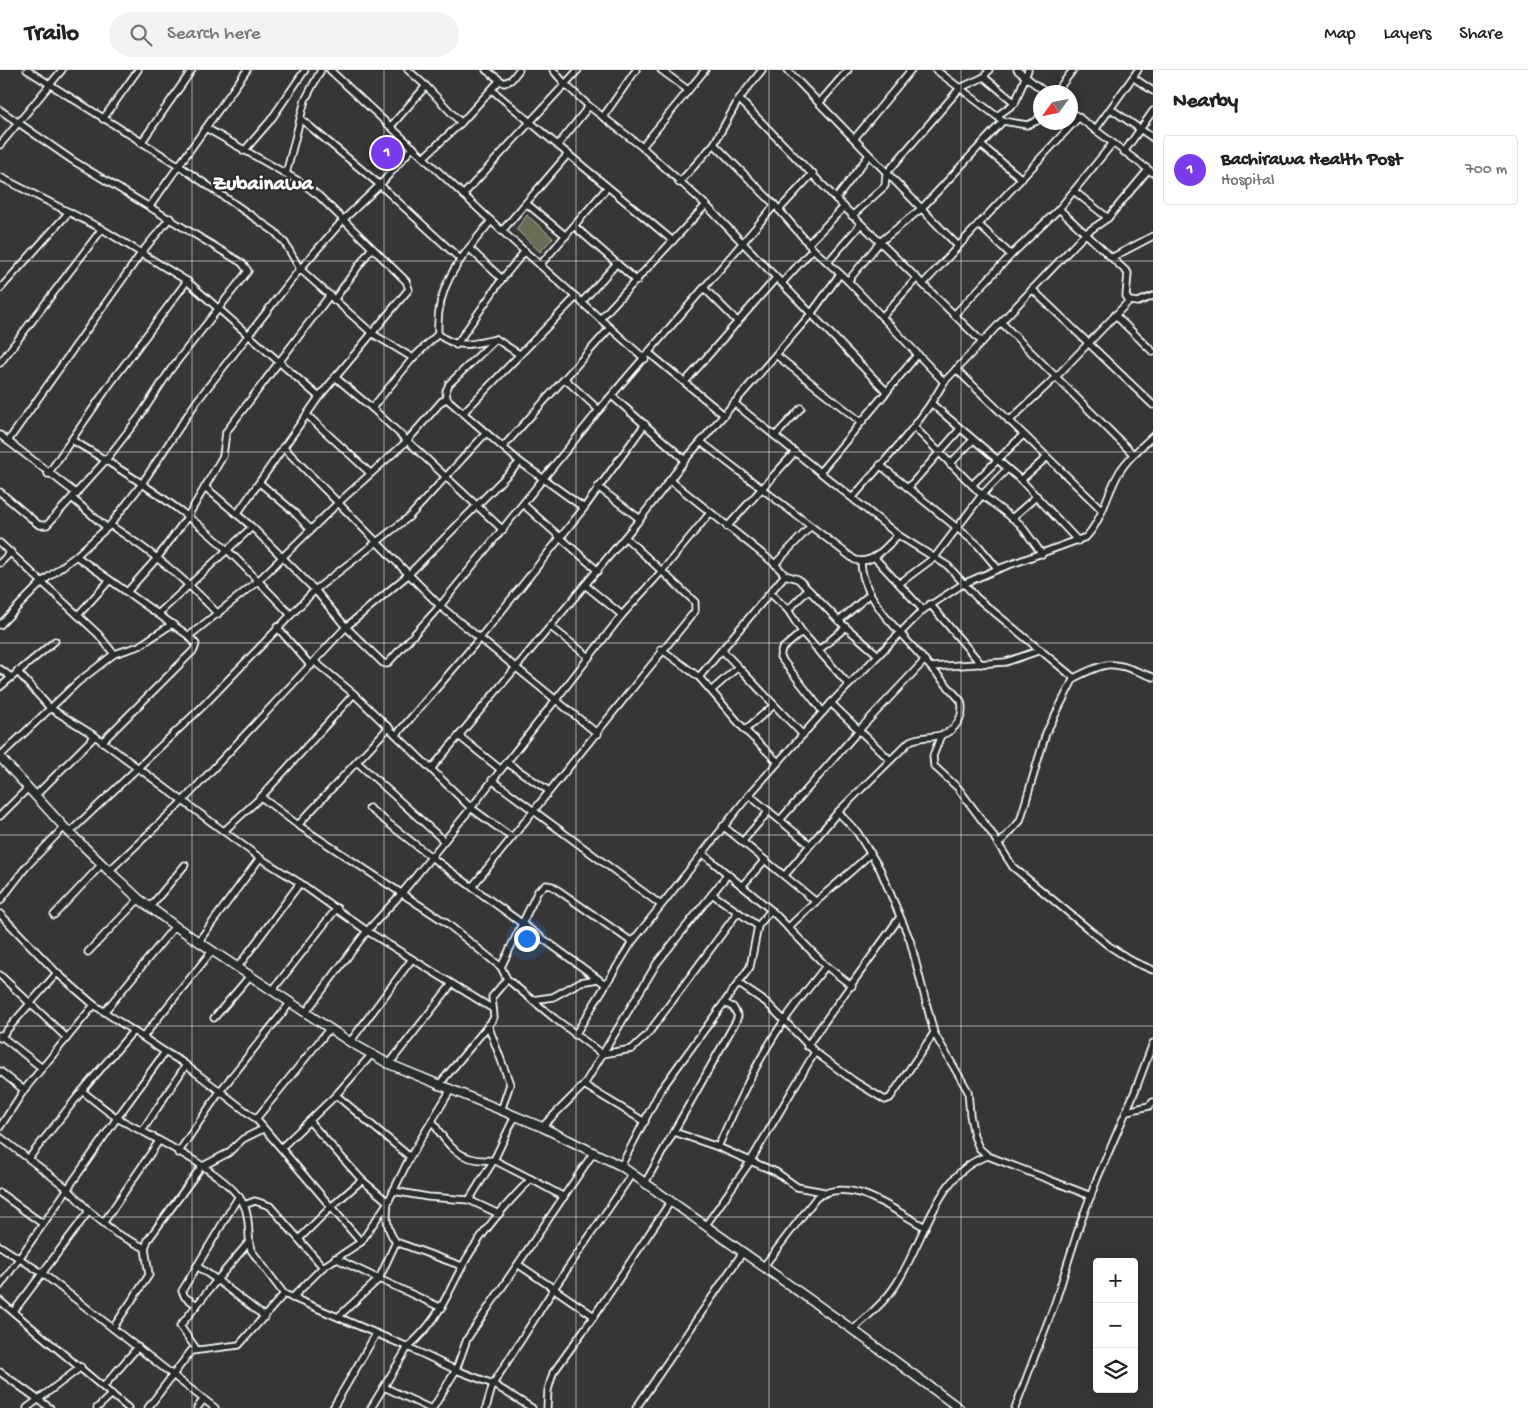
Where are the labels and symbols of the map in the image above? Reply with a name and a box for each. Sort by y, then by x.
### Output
north arrow [1033,85,1078,130]
pin: 1 [371,134,403,172]
district label: Zubainawa [213,173,314,198]
your location [514,926,540,952]

